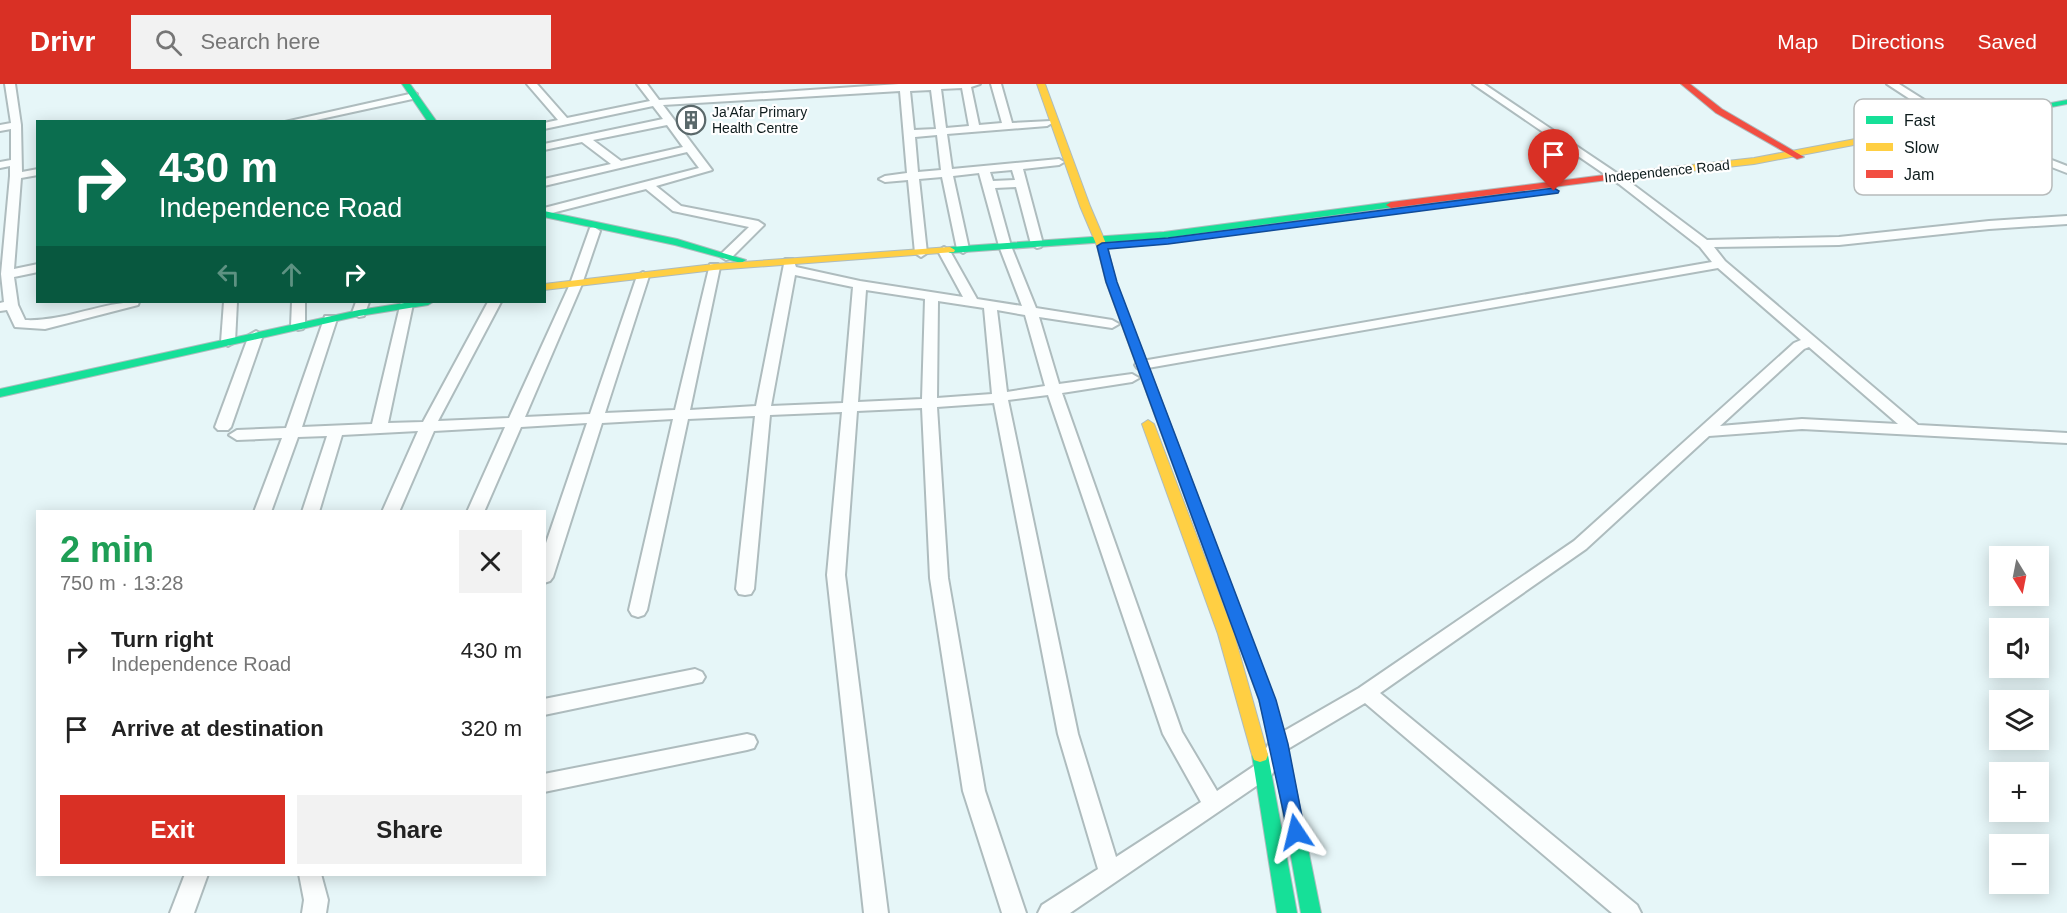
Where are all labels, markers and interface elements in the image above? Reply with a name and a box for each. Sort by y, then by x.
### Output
search box [131,15,551,69]
text: Drivr [30,26,95,57]
icon: search [152,26,185,59]
text: Search here [200,29,320,54]
text: Map [1777,30,1818,53]
text: Directions [1851,30,1944,53]
text: Saved [1977,30,2037,53]
legend [1854,99,2052,195]
building icon: Ja'Afar Primary Health Centre [675,104,707,136]
place label: Ja'Afar Primary Health Centre [712,104,807,136]
text: Fast [1904,112,1936,129]
pin [1528,129,1579,191]
icon: arrive [1537,138,1570,171]
text: Slow [1904,139,1939,156]
icon: right [60,144,138,222]
text: 430 m [159,144,278,191]
street label: Independence Road [1603,156,1731,186]
text: Jam [1904,166,1934,183]
text: Independence Road [159,193,402,223]
icon: left [212,258,245,291]
icon: ahead [275,258,308,291]
icon: right [338,258,371,291]
text: 2 min [60,529,154,570]
button: close [459,530,522,593]
north arrow [1989,546,2049,606]
map controls [1989,546,2049,894]
text: 750 m · 13:28 [60,572,183,594]
button: sound [1989,618,2049,678]
text: Turn right [111,627,213,652]
icon: right [60,635,93,668]
text: 430 m [461,638,522,663]
text: Independence Road [111,653,291,675]
button: layers [1989,690,2049,750]
icon: arrive [60,713,93,746]
text: Arrive at destination [111,716,324,741]
text: 320 m [461,716,522,741]
button: + [1989,762,2049,822]
button: Exit [60,795,285,864]
button: Share [297,795,522,864]
position arrow [1264,800,1328,864]
button: − [1989,834,2049,894]

